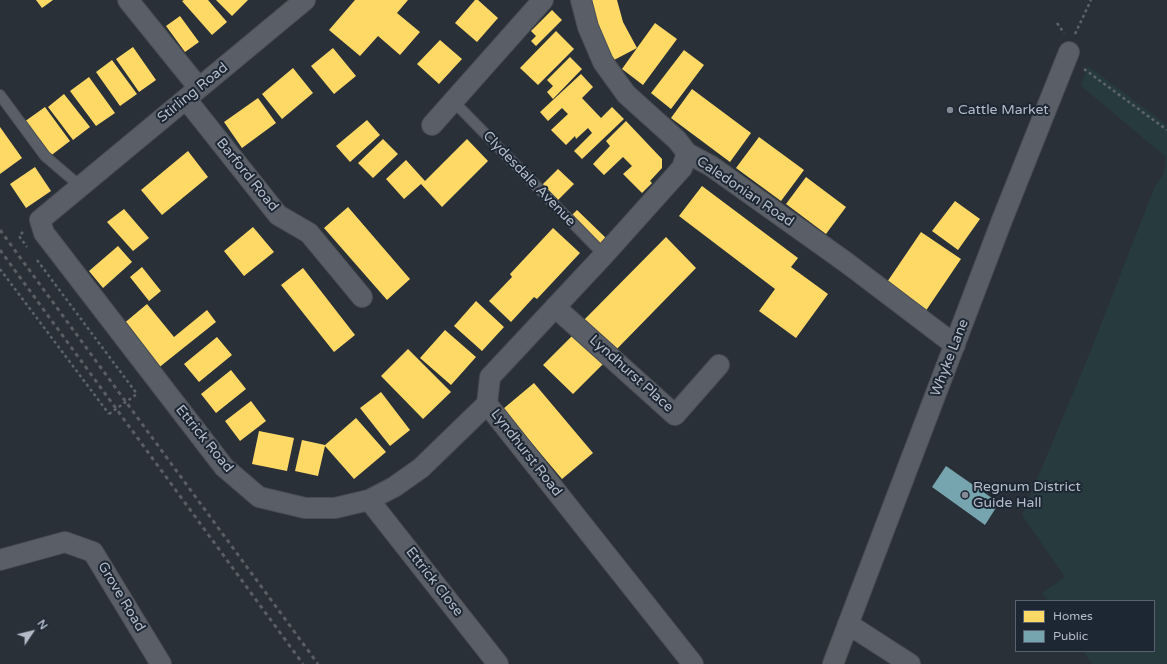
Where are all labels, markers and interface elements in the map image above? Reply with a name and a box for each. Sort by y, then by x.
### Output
street label: Stirling Road [154,60,232,126]
place label: Cattle Market [958,102,1049,118]
marker: Cattle Market [945,105,955,115]
street label: Clydesdale Avenue [479,128,579,230]
street label: Barford Road [212,135,282,215]
street label: Caledonian Road [693,153,797,231]
street label: Whyke Lane [928,317,972,399]
street label: Lyndhurst Place [586,332,676,416]
street label: Ettrick Road [172,402,236,476]
street label: Lyndhurst Road [487,406,565,500]
place label: Regnum District Guide Hall [973,479,1081,512]
marker: Regnum District Guide Hall [960,490,970,500]
street label: Ettrick Close [402,544,466,620]
street label: Grove Road [94,559,148,635]
legend [1015,600,1155,652]
text: Homes [1053,609,1093,623]
north arrow [12,612,52,652]
text: N [34,617,50,632]
text: Public [1053,629,1088,643]

